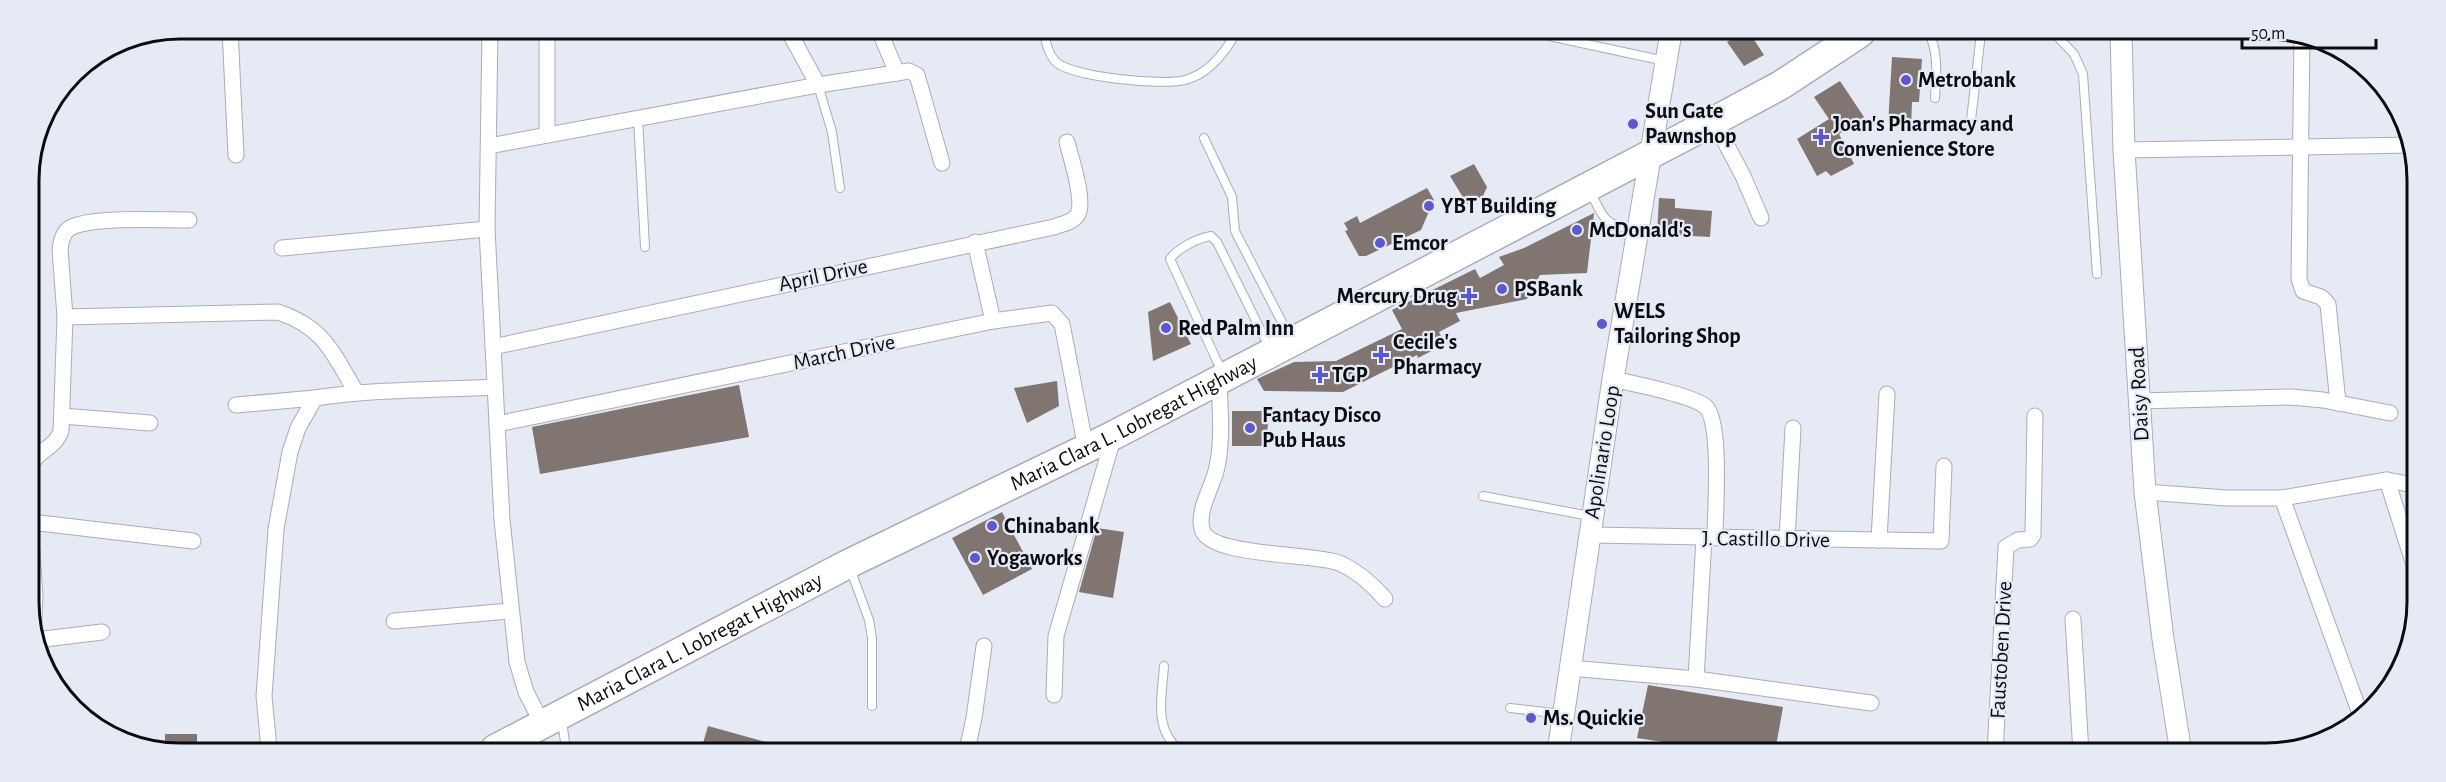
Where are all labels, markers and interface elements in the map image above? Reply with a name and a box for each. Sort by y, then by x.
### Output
scale bar [2242,12,2376,50]
text: 50 m [2251,25,2285,43]
place label: Metrobank [1918,69,2016,91]
marker: Metrobank [1899,73,1913,87]
place label: Sun Gate Pawnshop [1645,100,1737,147]
place label: Joan's Pharmacy and Convenience Store [1833,113,2014,160]
marker: Sun Gate Pawnshop [1626,117,1640,131]
marker: Joan's Pharmacy and Convenience Store [1814,130,1828,144]
place label: YBT Building [1441,195,1557,217]
marker: YBT Building [1422,199,1436,213]
place label: McDonald's [1589,219,1691,241]
marker: McDonald's [1570,223,1584,237]
place label: Emcor [1392,232,1448,254]
marker: Emcor [1373,236,1387,250]
street label: April Drive [776,255,870,295]
place label: PSBank [1514,278,1583,300]
marker: PSBank [1495,282,1509,296]
place label: Mercury Drug [1336,285,1458,308]
marker: Mercury Drug [1462,289,1476,303]
place label: WELS Tailoring Shop [1614,300,1741,347]
place label: Red Palm Inn [1178,317,1294,339]
marker: WELS Tailoring Shop [1595,317,1609,331]
marker: Red Palm Inn [1159,321,1173,335]
street label: March Drive [791,330,897,374]
place label: Cecile's Pharmacy [1393,331,1482,379]
street label: Daisy Road [2126,346,2152,442]
marker: Cecile's Pharmacy [1374,348,1388,362]
street label: Maria Clara L. Lobregat Highway [1007,351,1261,495]
place label: TGP [1332,364,1368,386]
marker: TGP [1313,368,1327,382]
street label: Apolinario Loop [1581,384,1623,520]
place label: Fantacy Disco Pub Haus [1262,404,1381,451]
marker: Fantacy Disco Pub Haus [1243,421,1257,435]
place label: Chinabank [1004,515,1100,537]
marker: Chinabank [985,519,999,533]
street label: J. Castillo Drive [1702,527,1830,551]
place label: Yogaworks [987,547,1082,569]
marker: Yogaworks [968,551,982,565]
street label: Maria Clara L. Lobregat Highway [573,568,826,715]
street label: Faustoben Drive [1986,580,2016,720]
place label: Ms. Quickie [1543,707,1644,730]
marker: Ms. Quickie [1524,711,1538,725]

